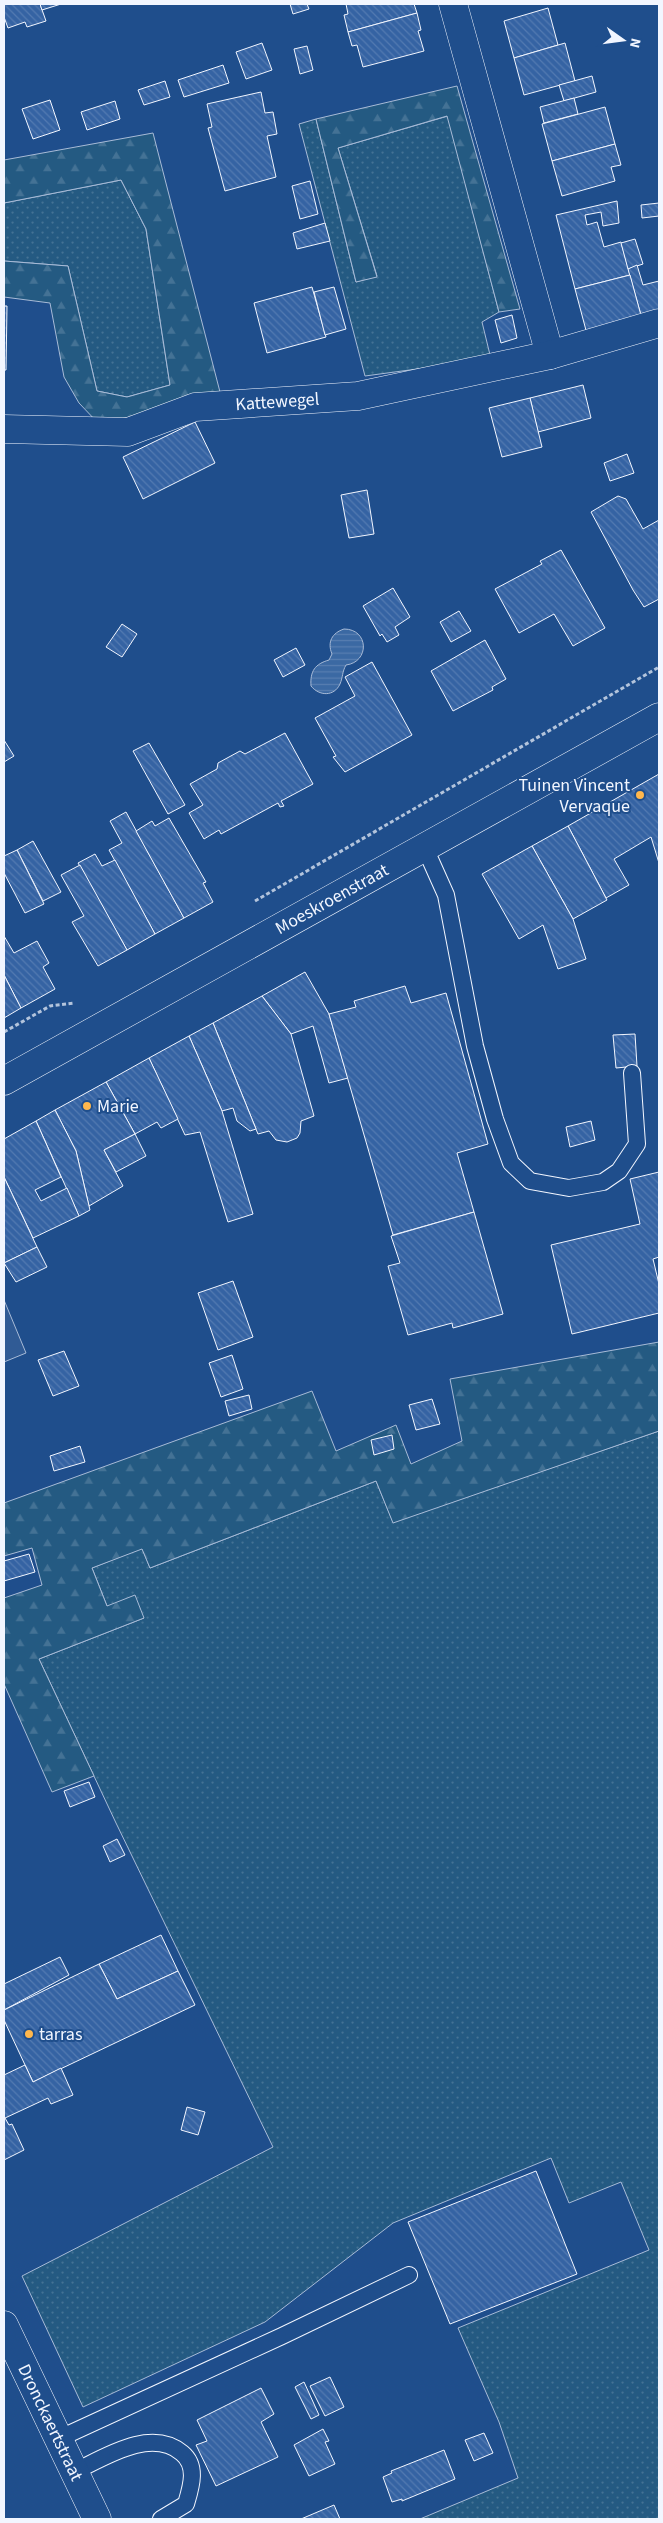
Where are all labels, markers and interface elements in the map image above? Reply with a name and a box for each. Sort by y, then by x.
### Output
north arrow [598,15,648,65]
text: N [624,36,645,50]
street label: Kattewegel [235,386,320,417]
place label: Tuinen Vincent Vervaque [519,773,630,819]
marker: Tuinen Vincent Vervaque [634,789,646,801]
street label: Moeskroenstraat [271,857,393,940]
place label: Marie [97,1094,139,1119]
marker: Marie [81,1100,93,1112]
place label: tarras [39,2022,82,2047]
marker: tarras [23,2028,35,2040]
street label: Dronckaertstraat [12,2360,89,2485]

